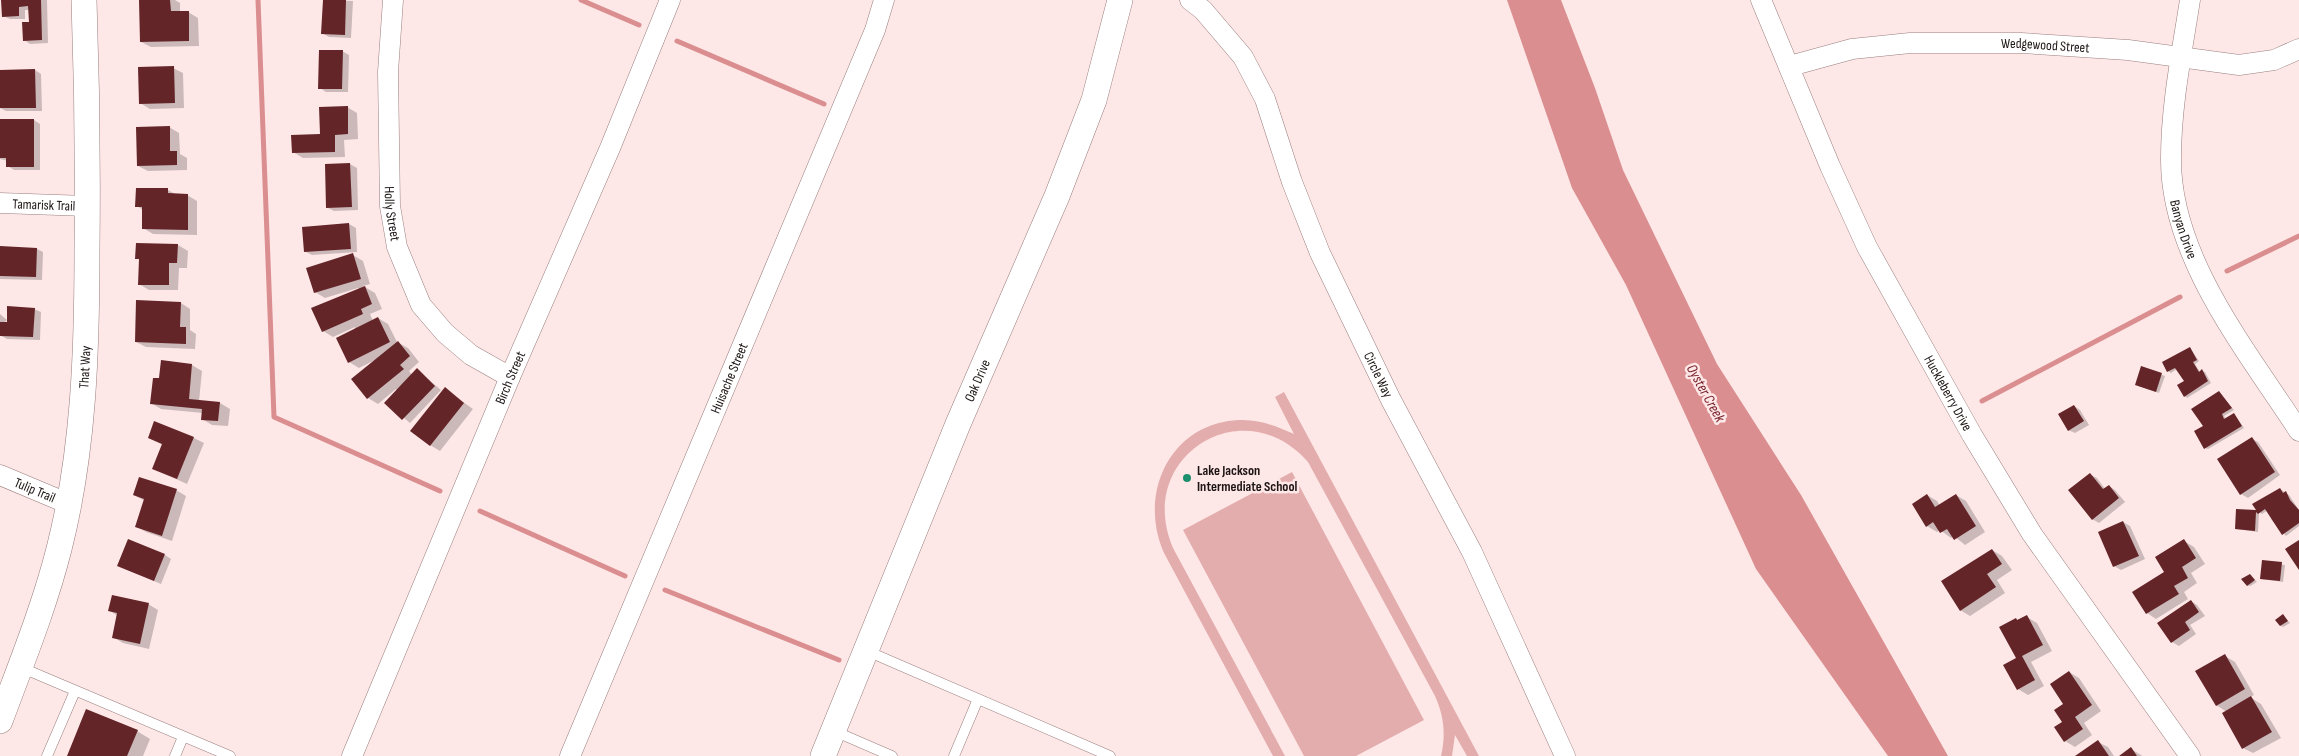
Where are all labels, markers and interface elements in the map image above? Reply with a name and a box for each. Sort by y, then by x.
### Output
street label: Wedgewood Street [2001,35,2090,56]
street label: Holly Street [381,186,404,243]
street label: Tamarisk Trail [12,195,76,215]
street label: Banyan Drive [2166,198,2201,261]
street label: Huisache Street [707,340,752,416]
street label: That Way [75,345,94,389]
street label: Birch Street [492,349,529,407]
street label: Circle Way [1360,349,1397,401]
street label: Huckleberry Drive [1920,352,1976,434]
street label: Oak Drive [961,357,994,404]
water label: Oyster Creek [1682,361,1729,426]
place label: Lake Jackson Intermediate School [1197,462,1298,495]
marker: Lake Jackson Intermediate School [1181,472,1193,484]
street label: Tulip Trail [12,474,58,506]

